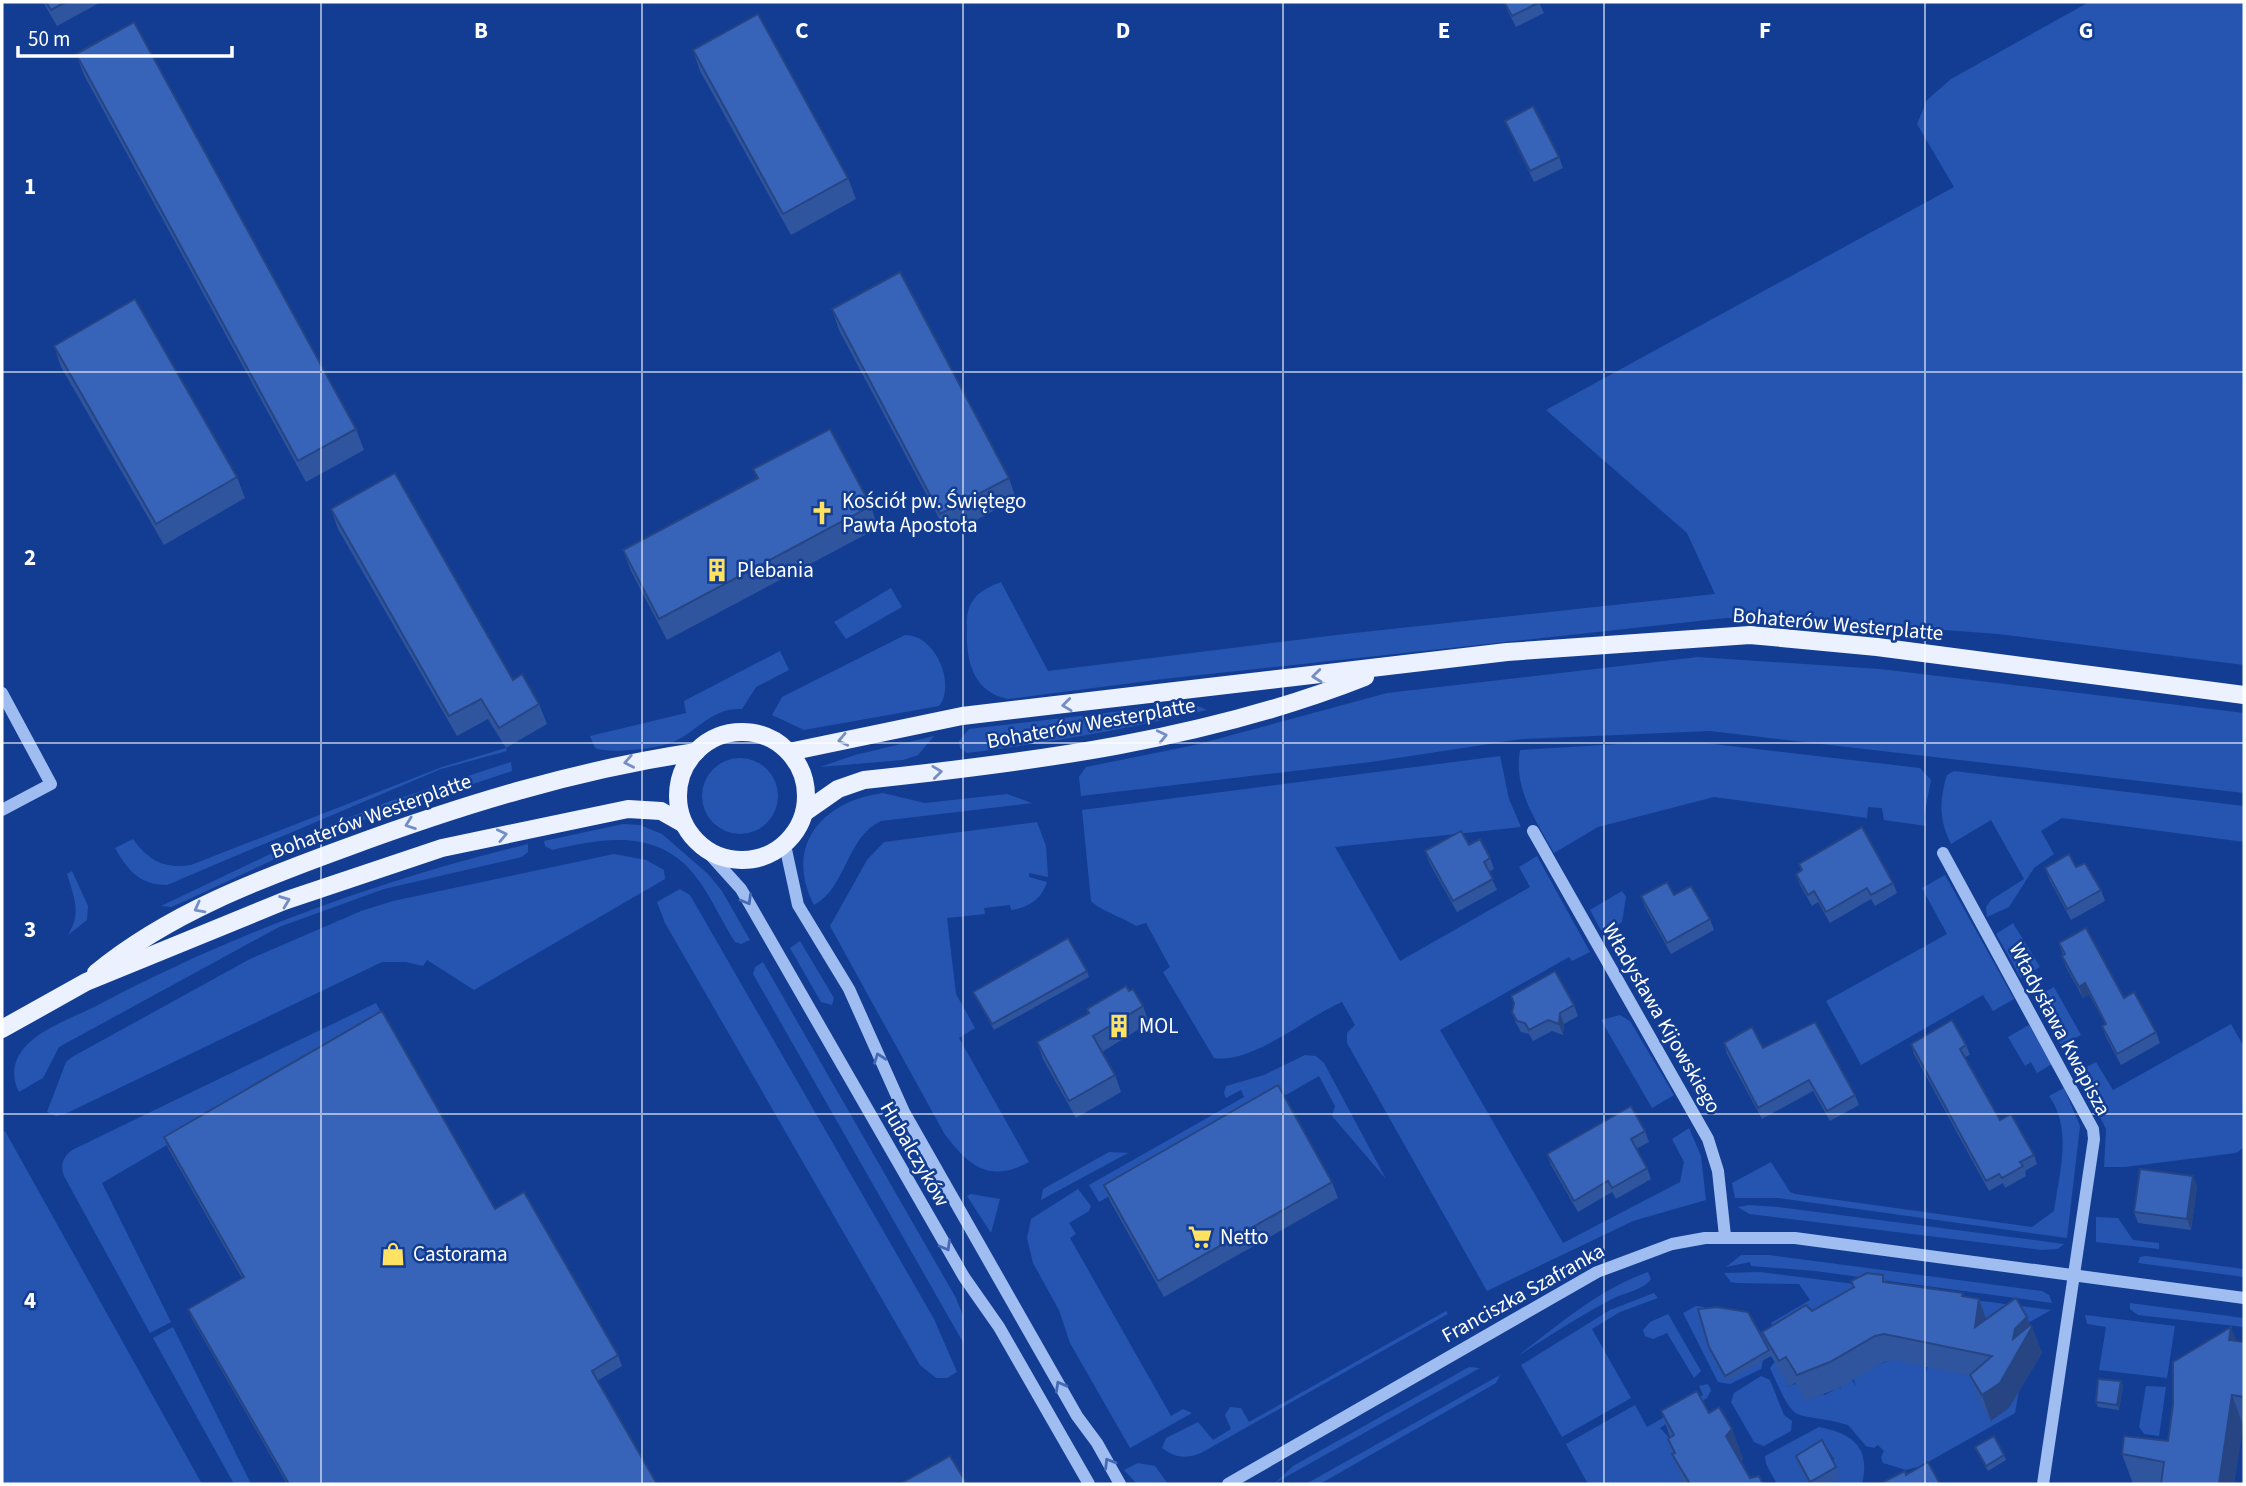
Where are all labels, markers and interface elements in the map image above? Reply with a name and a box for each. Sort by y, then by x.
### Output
scale bar [18,14,231,58]
text: B [474,14,488,47]
text: C [795,14,809,47]
text: D [1116,14,1130,47]
text: E [1438,14,1450,47]
text: F [1759,14,1771,47]
text: G [2079,14,2093,47]
text: 50 m [28,24,70,54]
text: 1 [24,170,36,203]
place label: Kościół pw. Świętego Pawła Apostoła [842,486,1026,540]
church icon: Kościół pw. Świętego Pawła Apostoła [808,499,836,527]
text: 2 [24,541,36,574]
place label: Plebania [737,555,814,585]
building icon: Plebania [703,556,731,584]
street label: Bohaterów Westerplatte [1731,600,1945,648]
one-way arrow [1312,668,1323,683]
street label: Bohaterów Westerplatte [984,690,1198,756]
one-way arrow [1061,698,1073,713]
one-way arrow [1156,730,1168,745]
one-way arrow [837,732,849,747]
one-way arrow [623,754,635,769]
one-way arrow [931,765,943,780]
street label: Bohaterów Westerplatte [267,766,475,866]
one-way arrow [405,816,417,830]
one-way arrow [496,828,508,843]
one-way arrow [739,892,752,905]
one-way arrow [278,896,290,910]
one-way arrow [194,900,206,914]
text: 3 [24,913,36,946]
street label: Władysława Kijowskiego [1595,917,1729,1119]
street label: Władysława Kwapisza [2002,937,2118,1121]
place label: MOL [1139,1011,1178,1041]
building icon: MOL [1105,1012,1133,1040]
one-way arrow [873,1053,887,1065]
street label: Hubalczyków [873,1096,957,1212]
place label: Netto [1220,1222,1269,1252]
supermarket icon: Netto [1186,1223,1214,1251]
street label: Franciszka Szafranka [1436,1236,1610,1350]
one-way arrow [938,1238,951,1251]
place label: Castorama [413,1239,508,1269]
shop icon: Castorama [379,1240,407,1268]
text: 4 [24,1284,36,1317]
one-way arrow [1055,1381,1068,1393]
one-way arrow [1104,1458,1117,1471]

